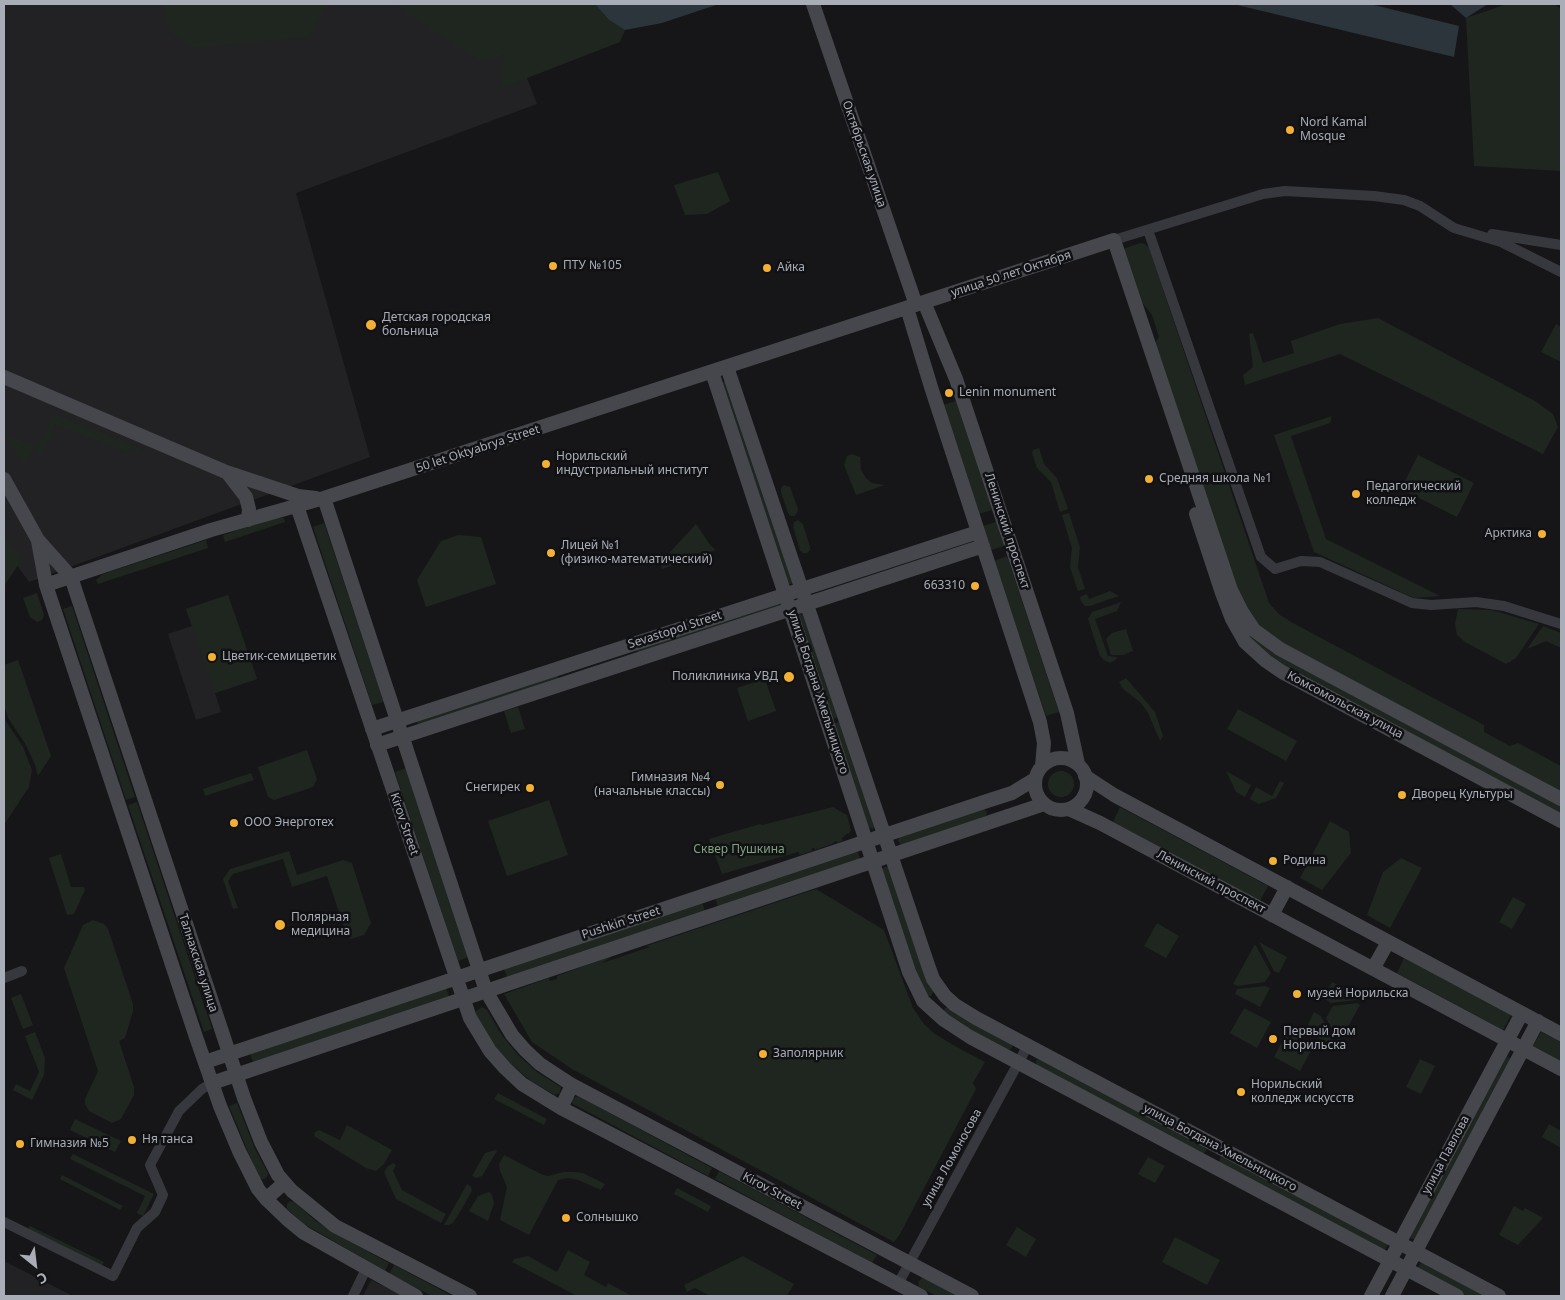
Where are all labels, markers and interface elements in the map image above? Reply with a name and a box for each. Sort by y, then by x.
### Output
street label: Октябрьская улица [839,99,889,209]
place label: Nord Kamal Mosque [1300,116,1367,144]
marker: Nord Kamal Mosque [1284,124,1296,136]
street label: улица 50 лет Октября [949,248,1073,300]
place label: ПТУ №105 [563,259,622,273]
marker: ПТУ №105 [547,260,559,272]
place label: Айка [777,261,805,275]
marker: Айка [761,262,773,274]
place label: Детская городская больница [382,311,491,339]
marker: Детская городская больница [364,318,378,332]
place label: Lenin monument [959,386,1056,400]
marker: Lenin monument [943,387,955,399]
street label: 50 let Oktyabrya Street [414,422,542,476]
place label: Норильский индустриальный институт [556,450,708,478]
marker: Норильский индустриальный институт [540,458,552,470]
street label: Ленинский проспект [981,471,1033,591]
place label: Средняя школа №1 [1159,472,1272,486]
marker: Средняя школа №1 [1143,473,1155,485]
place label: Педагогический колледж [1366,480,1461,508]
marker: Педагогический колледж [1350,488,1362,500]
place label: Арктика [1485,527,1532,541]
marker: Арктика [1536,528,1548,540]
place label: Лицей №1 (физико-математический) [561,539,712,567]
marker: Лицей №1 (физико-математический) [545,547,557,559]
place label: 663310 [924,579,965,593]
marker: 663310 [969,580,981,592]
street label: Sevastopol Street [626,608,724,652]
street label: улица Богдана Хмельницкого [785,608,851,776]
place label: Цветик-семицветик [222,650,336,664]
marker: Цветик-семицветик [206,651,218,663]
street label: Комсомольская улица [1285,668,1405,742]
place label: Поликлиника УВД [672,670,778,684]
marker: Поликлиника УВД [782,670,796,684]
place label: Гимназия №4 (начальные классы) [594,771,710,799]
marker: Гимназия №4 (начальные классы) [714,779,726,791]
place label: Снегирек [465,781,520,795]
marker: Снегирек [524,782,536,794]
place label: Дворец Культуры [1412,788,1513,802]
marker: Дворец Культуры [1396,789,1408,801]
street label: Kirov Street [387,791,421,857]
place label: ООО Энерготех [244,816,334,830]
marker: ООО Энерготех [228,817,240,829]
park label: Сквер Пушкина [693,843,785,857]
street label: Ленинский проспект [1154,847,1268,917]
place label: Родина [1283,854,1326,868]
marker: Родина [1267,855,1279,867]
street label: Pushkin Street [580,904,662,942]
place label: Полярная медицина [291,911,350,939]
street label: Талнахская улица [175,912,221,1014]
marker: Полярная медицина [273,918,287,932]
place label: музей Норильска [1307,987,1408,1001]
marker: музей Норильска [1291,988,1303,1000]
place label: Первый дом Норильска [1283,1025,1356,1053]
marker: Первый дом Норильска [1267,1033,1279,1045]
place label: Заполярник [773,1047,843,1061]
marker: Заполярник [757,1048,769,1060]
place label: Норильский колледж искусств [1251,1078,1354,1106]
marker: Норильский колледж искусств [1235,1086,1247,1098]
street label: улица Богдана Хмельницкого [1141,1101,1299,1195]
street label: улица Ломоносова [919,1106,985,1210]
street label: улица Павлова [1419,1113,1473,1197]
place label: Ня танса [142,1133,193,1147]
marker: Ня танса [126,1134,138,1146]
place label: Гимназия №5 [30,1137,109,1151]
marker: Гимназия №5 [14,1138,26,1150]
street label: Kirov Street [740,1169,804,1213]
place label: Солнышко [576,1211,638,1225]
marker: Солнышко [560,1212,572,1224]
north arrow [10,1240,60,1290]
text: С [34,1268,51,1289]

